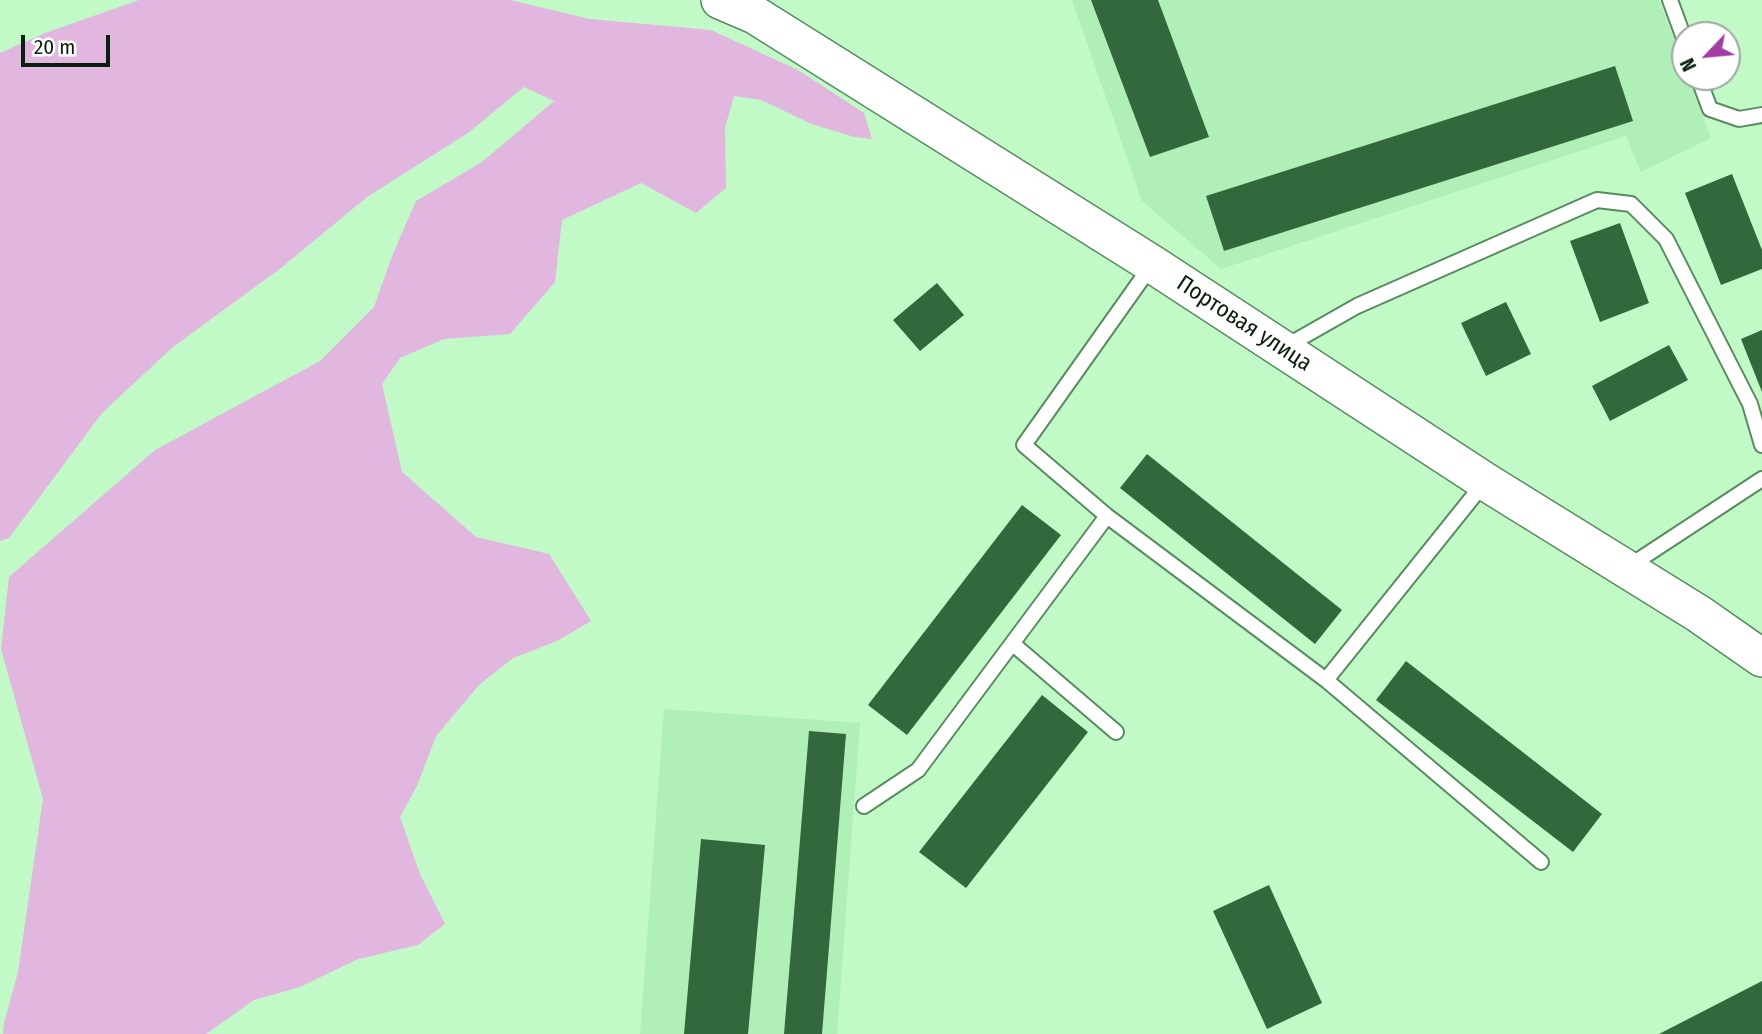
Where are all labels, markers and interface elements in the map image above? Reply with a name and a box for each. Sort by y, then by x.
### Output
scale bar [24,21,114,65]
north arrow [1671,21,1741,91]
text: 20 m [34,34,75,60]
text: N [1676,54,1701,75]
street label: Портовая улица [1171,270,1317,378]

